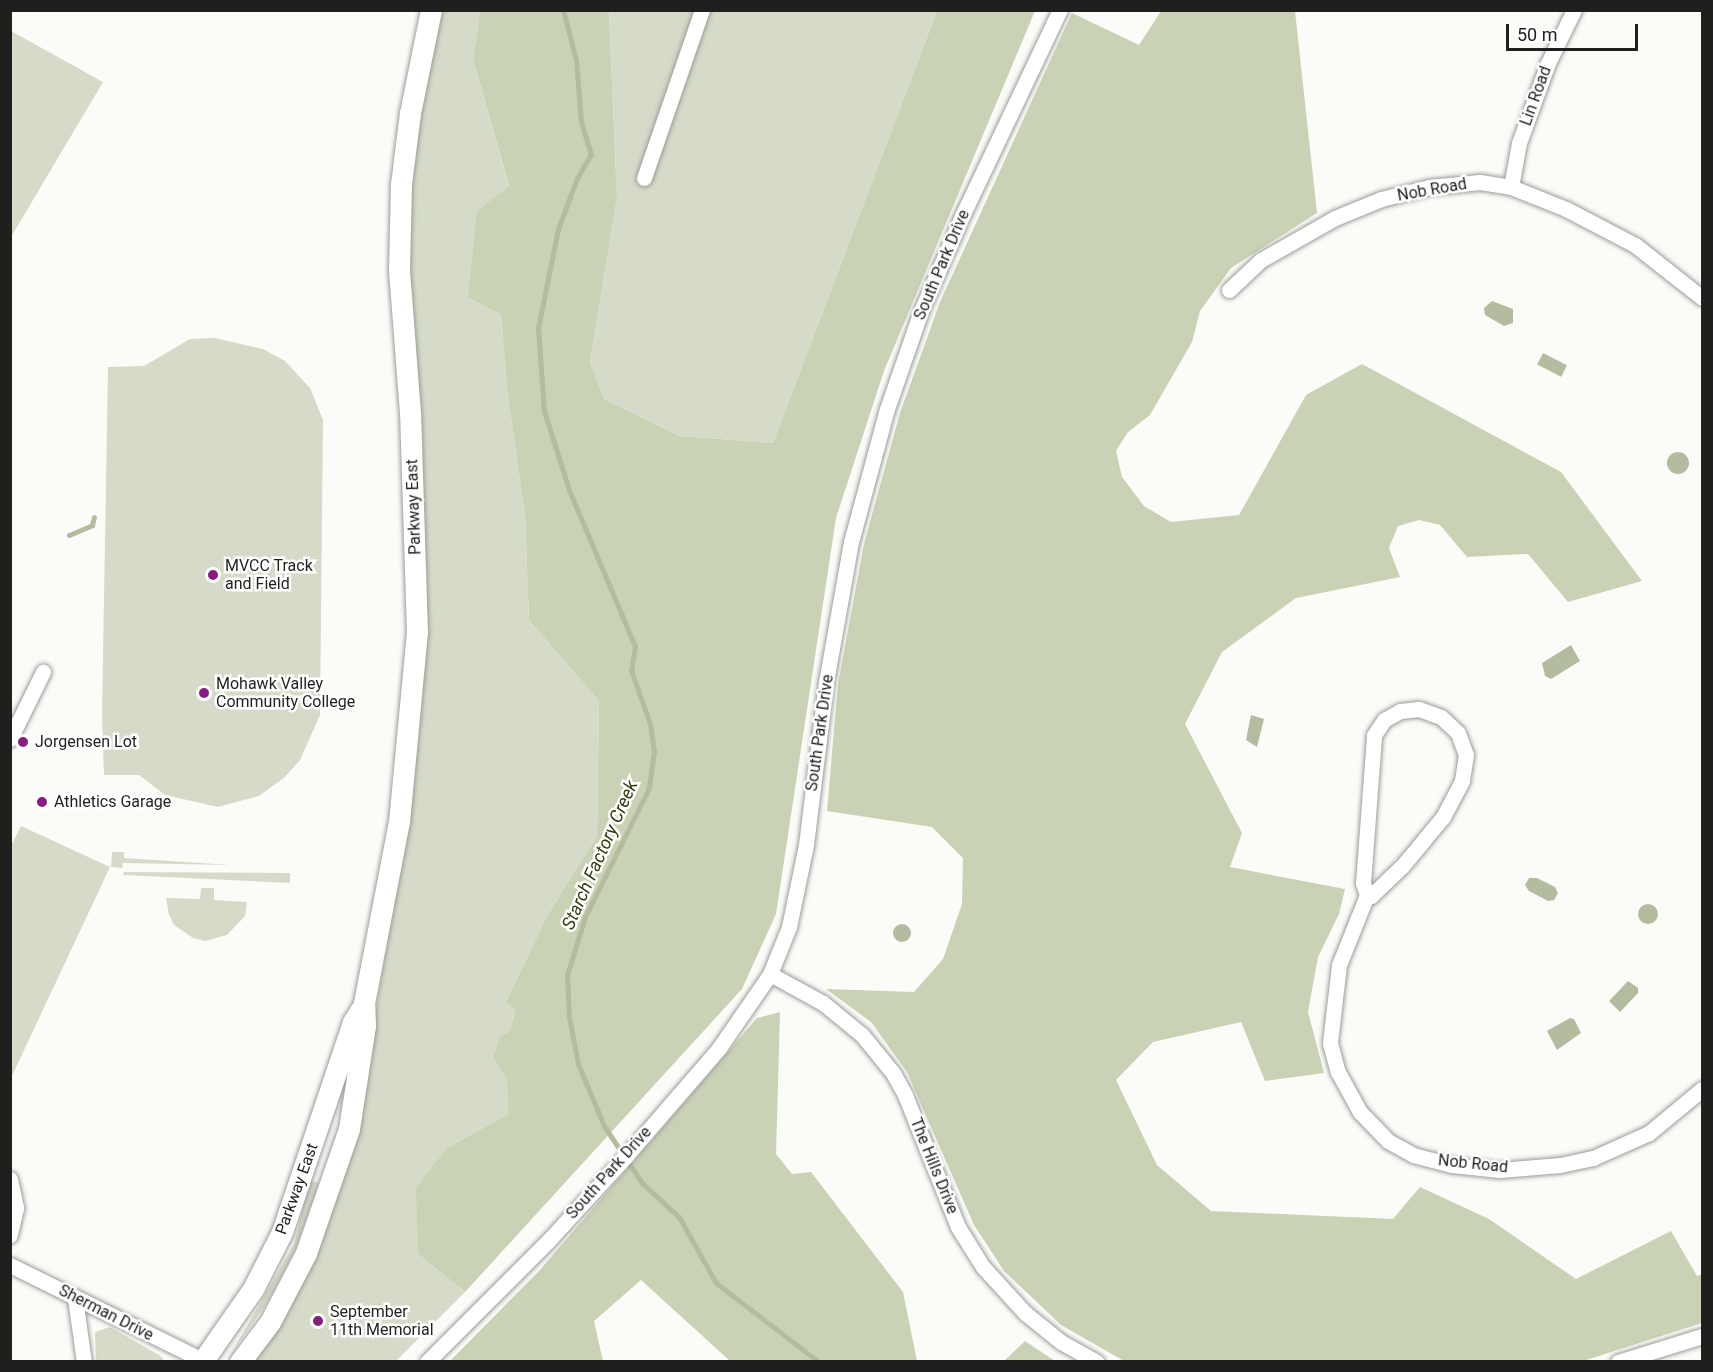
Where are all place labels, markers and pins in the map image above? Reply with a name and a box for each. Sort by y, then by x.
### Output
place label: MVCC Track and Field [225,556,313,594]
marker: MVCC Track and Field [206,568,220,582]
place label: Mohawk Valley Community College [216,674,355,712]
marker: Mohawk Valley Community College [197,686,211,700]
place label: Jorgensen Lot [35,732,137,752]
marker: Jorgensen Lot [16,735,30,749]
place label: Athletics Garage [54,792,171,812]
marker: Athletics Garage [35,795,49,809]
place label: September 11th Memorial [330,1302,434,1340]
marker: September 11th Memorial [311,1314,325,1328]

